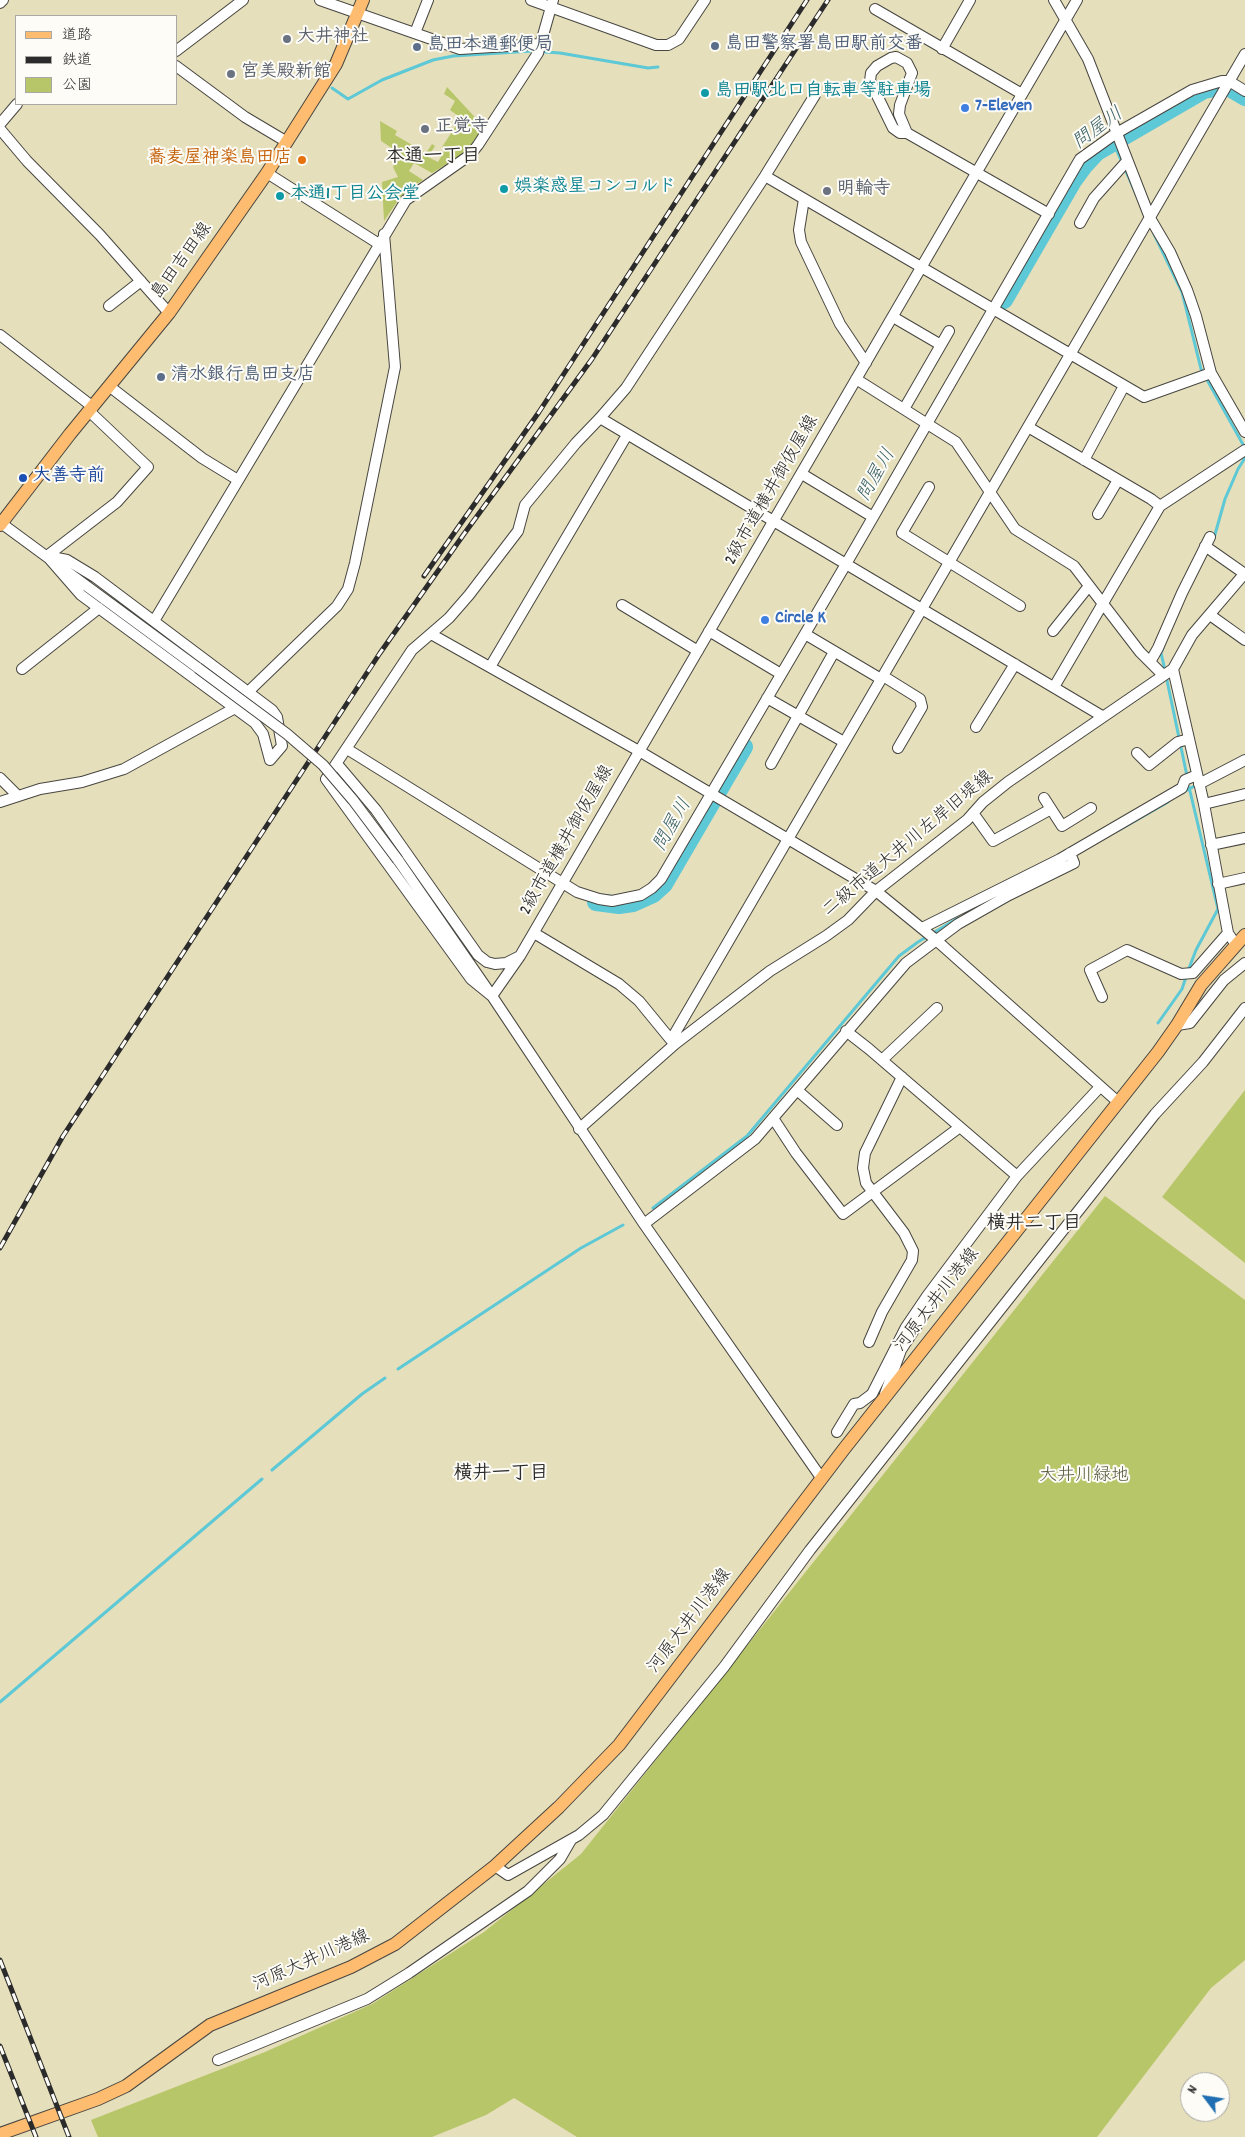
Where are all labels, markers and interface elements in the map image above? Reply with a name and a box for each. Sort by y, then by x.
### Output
legend [15,15,178,105]
text: 道路 [62,25,92,47]
place label: 大井神社 [297,28,369,50]
marker: 大井神社 [281,33,293,45]
place label: 島田警察署島田駅前交番 [725,35,923,57]
place label: 島田本通郵便局 [427,36,553,58]
marker: 島田警察署島田駅前交番 [709,40,721,52]
marker: 島田本通郵便局 [411,41,423,53]
text: 鉄道 [62,50,92,72]
place label: 宮美殿新館 [241,63,331,85]
marker: 宮美殿新館 [225,68,237,80]
text: 公園 [62,75,92,97]
place label: 島田駅北口自転車等駐車場 [715,82,931,104]
marker: 島田駅北口自転車等駐車場 [699,87,711,99]
place label: 7-Eleven [975,97,1032,119]
marker: 7-Eleven [959,102,971,114]
water label: 問屋川 [1069,104,1129,156]
place label: 正覚寺 [435,118,489,140]
marker: 正覚寺 [419,123,431,135]
district label: 本通一丁目 [386,147,480,169]
place label: 蕎麦屋神楽島田店 [148,149,292,171]
marker: 蕎麦屋神楽島田店 [296,154,308,166]
place label: 娯楽惑星コンコルド [514,178,676,200]
place label: 明輪寺 [837,180,891,202]
marker: 娯楽惑星コンコルド [498,183,510,195]
place label: 本通1丁目公会堂 [290,185,420,207]
marker: 明輪寺 [821,185,833,197]
marker: 本通1丁目公会堂 [274,190,286,202]
street label: 島田吉田線 [148,219,218,305]
place label: 清水銀行島田支店 [171,366,315,388]
marker: 清水銀行島田支店 [155,371,167,383]
street label: 2級市道横井御仮屋線 [721,412,825,570]
water label: 問屋川 [854,446,902,506]
place label: 大善寺前 [33,467,105,489]
marker: 大善寺前 [17,472,29,484]
place label: Circle K [775,609,826,631]
marker: Circle K [759,614,771,626]
street label: 2級市道横井御仮屋線 [516,762,620,920]
street label: 二級市道大井川左岸旧堤線 [819,767,999,923]
water label: 問屋川 [650,796,698,856]
district label: 横井二丁目 [987,1214,1081,1236]
street label: 河原大井川港線 [891,1245,985,1357]
district label: 横井一丁目 [454,1464,548,1486]
park label: 大井川緑地 [1039,1467,1129,1489]
street label: 河原大井川港線 [644,1565,738,1679]
street label: 河原大井川港線 [250,1927,374,1997]
north arrow [1180,2072,1230,2122]
text: N [1183,2082,1203,2098]

